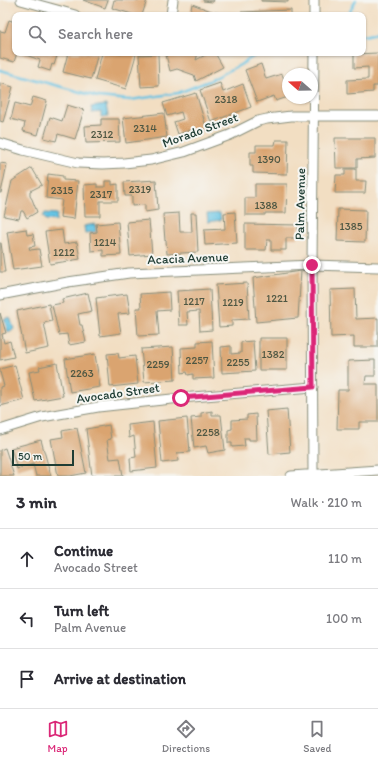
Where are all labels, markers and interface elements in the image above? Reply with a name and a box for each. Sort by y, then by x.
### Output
search box [12,12,366,56]
icon: search [26,23,48,45]
text: Search here [58,25,133,43]
north arrow [282,68,318,104]
house number: 2318 [215,93,237,106]
street label: Morado Street [160,109,240,151]
house number: 2314 [133,122,157,135]
house number: 2312 [91,128,114,141]
house number: 1390 [257,153,281,166]
street label: Palm Avenue [292,168,308,240]
house number: 2319 [129,183,152,196]
house number: 2315 [51,184,74,197]
house number: 2317 [90,188,113,201]
house number: 1388 [254,199,278,212]
house number: 1385 [340,220,363,233]
house number: 1214 [94,236,117,249]
house number: 1212 [53,246,75,259]
street label: Acacia Avenue [147,249,229,267]
route end [303,256,321,274]
house number: 1221 [266,292,288,305]
house number: 1217 [183,295,205,308]
house number: 1219 [222,296,244,309]
house number: 1382 [262,348,285,361]
house number: 2257 [186,354,209,367]
house number: 2255 [226,356,250,369]
house number: 2259 [146,358,170,371]
house number: 2263 [70,367,94,380]
street label: Avocado Street [75,380,161,406]
route start [172,389,190,407]
house number: 2258 [196,426,220,439]
scale bar [12,448,74,467]
text: 50 m [18,450,42,463]
text: 3 min [16,492,57,512]
text: Walk · 210 m [291,495,362,510]
text: Continue [54,542,113,560]
icon: ahead [16,548,38,570]
text: 110 m [328,551,362,566]
text: Avocado Street [54,560,138,575]
text: Turn left [54,602,109,620]
icon: left [16,608,38,630]
text: 100 m [326,611,362,626]
text: Palm Avenue [54,620,126,635]
icon: arrive [16,668,38,690]
text: Arrive at destination [54,670,186,688]
tab: Map [47,718,69,755]
tab: Directions [162,718,210,755]
tab: Saved [303,718,331,755]

